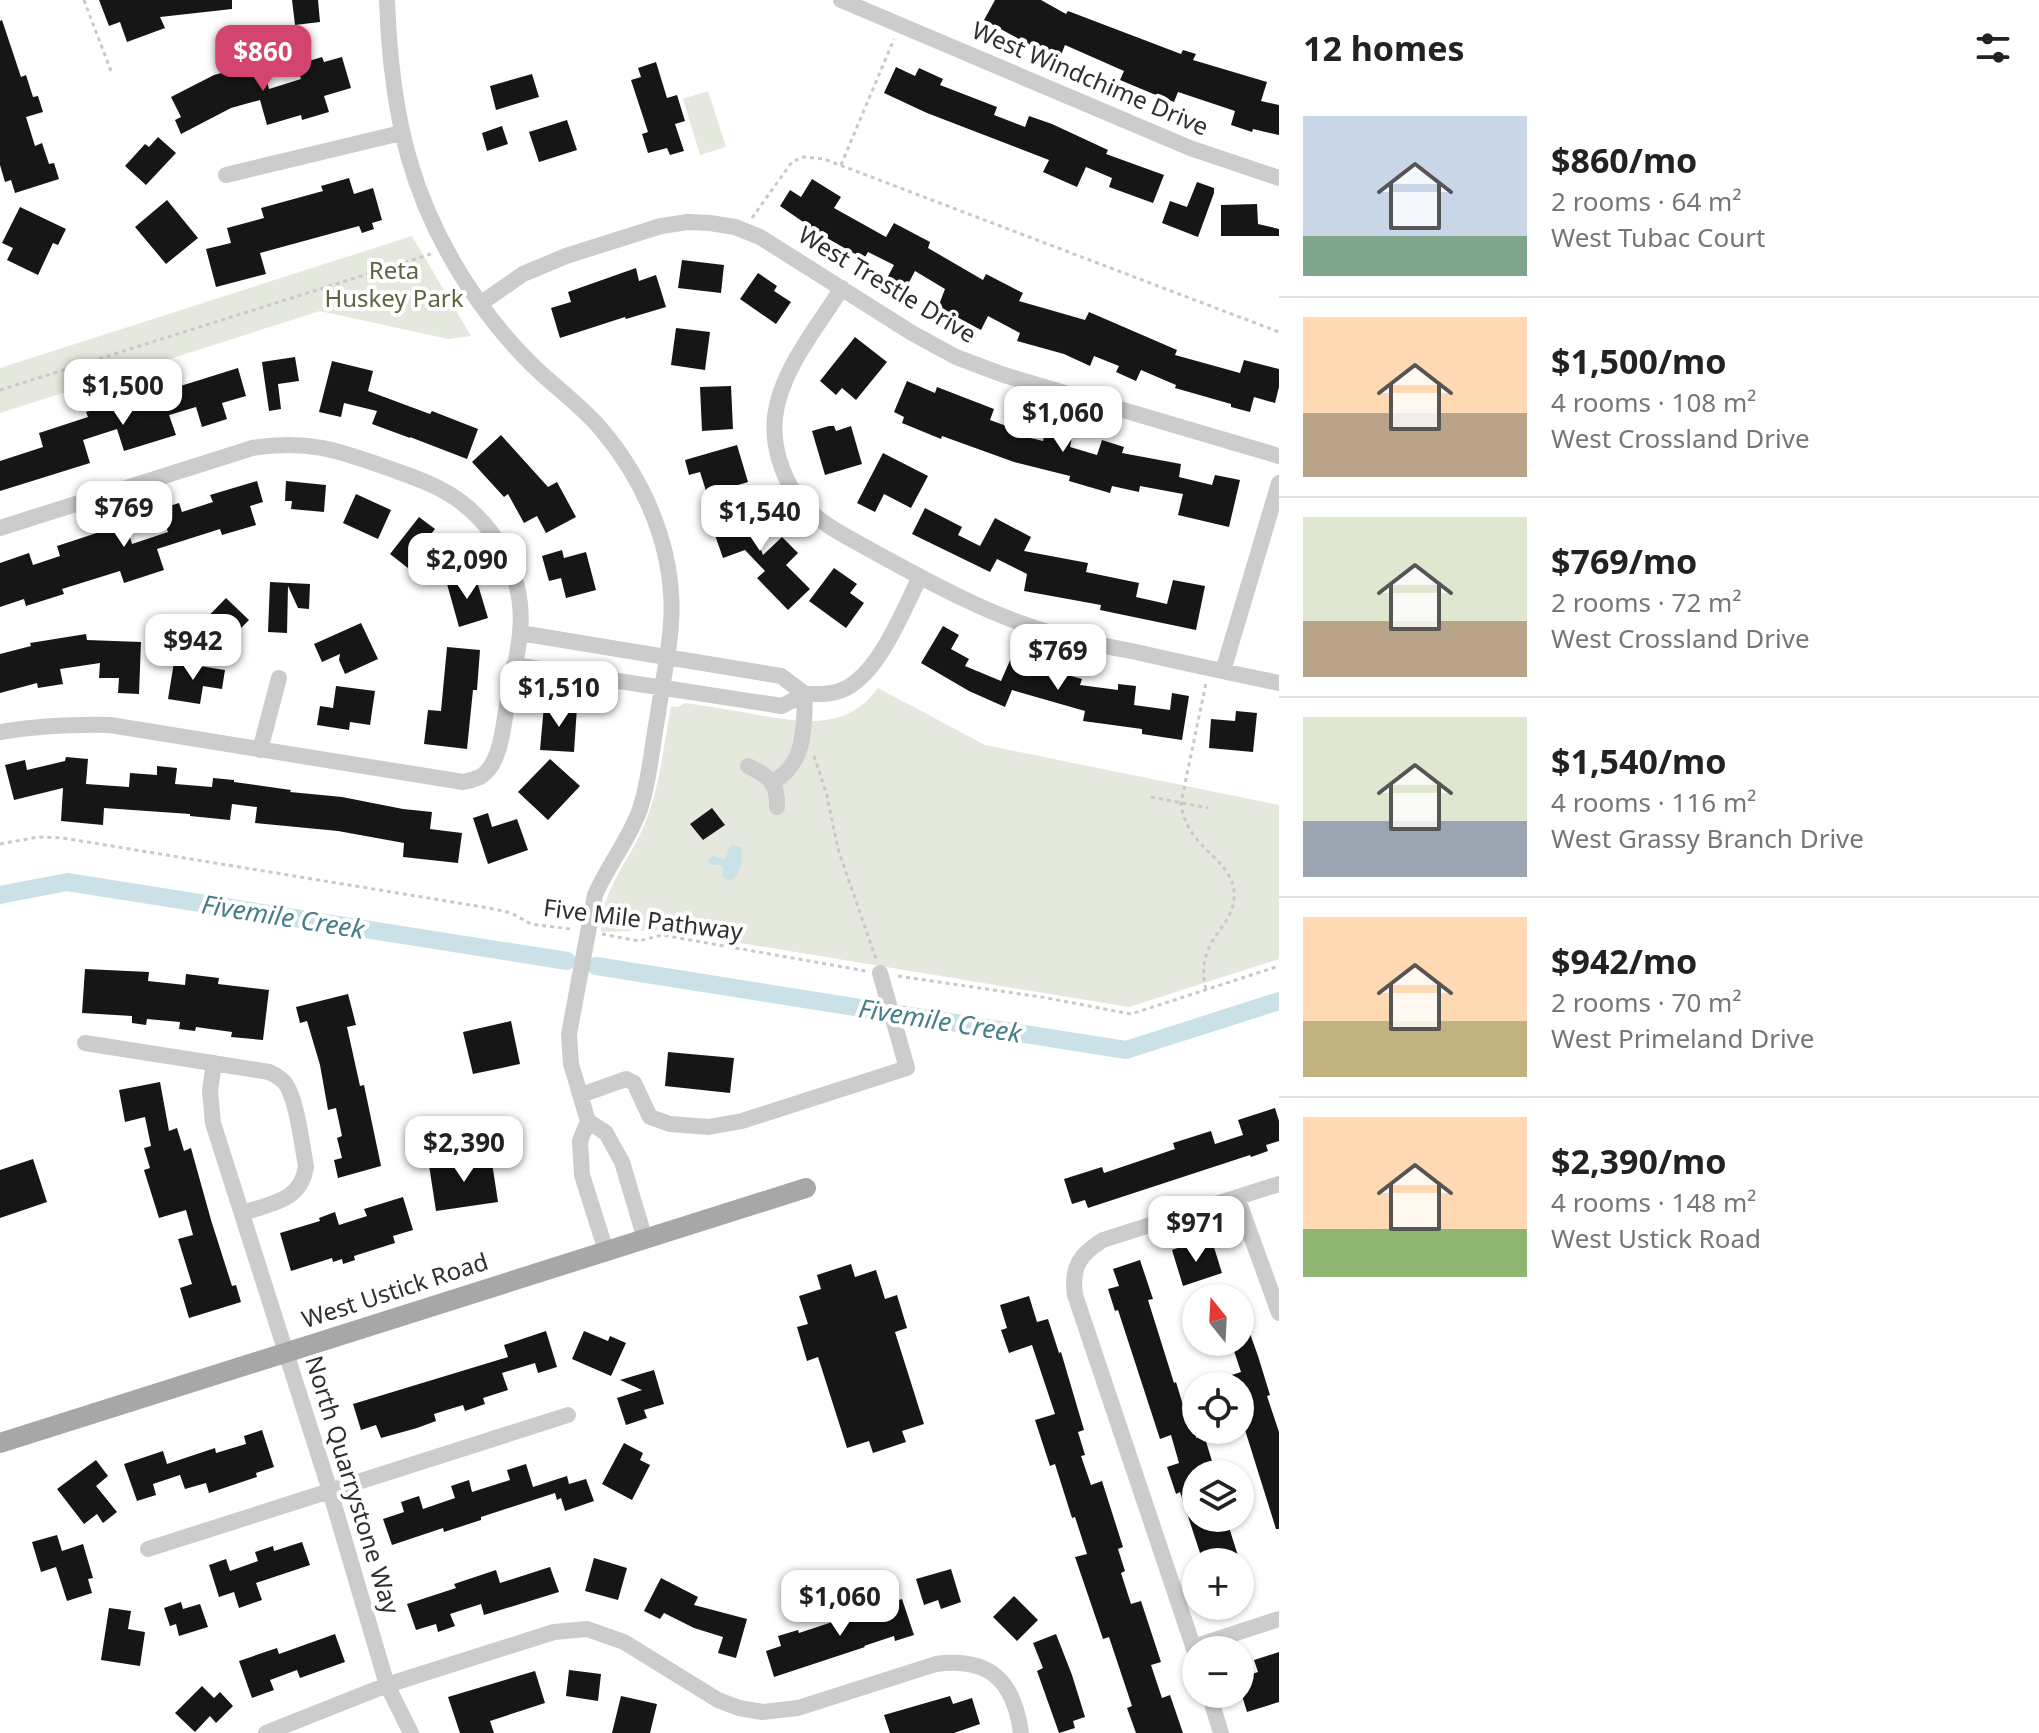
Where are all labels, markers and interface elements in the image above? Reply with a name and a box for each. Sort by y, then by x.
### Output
street label: West Windchime Drive [967,13,1214,142]
pin: $860 [216,25,310,93]
text: 12 homes [1303,25,1465,71]
icon: filters [1971,26,2015,70]
text: $860 [233,33,293,69]
text: $860/mo [1551,137,1697,183]
icon: home [1367,148,1463,244]
text: 2 rooms · 64 m² [1551,183,1741,219]
street label: West Trestle Drive [793,217,983,350]
text: West Tubac Court [1551,219,1765,255]
park label: Reta Huskey Park [324,253,464,314]
text: $1,500/mo [1551,338,1726,384]
icon: home [1367,349,1463,445]
pin: $1,500 [58,359,188,427]
text: $1,500 [82,367,164,403]
text: 4 rooms · 108 m² [1551,384,1756,420]
pin: $1,060 [998,386,1128,454]
text: $1,060 [1022,394,1104,430]
text: West Crossland Drive [1551,420,1810,456]
pin: $769 [77,481,171,549]
pin: $1,540 [695,485,825,553]
text: $769 [94,489,154,525]
text: $1,540 [719,493,801,529]
pin: $2,090 [402,533,532,601]
text: $769/mo [1551,538,1697,584]
text: $2,090 [426,541,508,577]
icon: home [1367,549,1463,645]
text: 2 rooms · 72 m² [1551,584,1741,620]
pin: $942 [146,614,240,682]
text: West Crossland Drive [1551,620,1810,656]
text: $942 [163,622,223,658]
pin: $769 [1011,624,1105,692]
text: $769 [1028,632,1088,668]
pin: $1,510 [494,661,624,729]
text: $1,510 [518,669,600,705]
text: $1,540/mo [1551,738,1726,784]
icon: home [1367,749,1463,845]
text: 4 rooms · 116 m² [1551,784,1756,820]
text: West Grassy Branch Drive [1551,820,1864,856]
water label: Fivemile Creek [199,885,368,947]
street label: Five Mile Pathway [542,890,745,947]
text: $942/mo [1551,938,1697,984]
icon: home [1367,949,1463,1045]
text: 2 rooms · 70 m² [1551,984,1741,1020]
water label: Fivemile Creek [856,989,1025,1051]
text: West Primeland Drive [1551,1020,1814,1056]
pin: $2,390 [399,1116,529,1184]
text: $2,390 [423,1124,505,1160]
text: $2,390/mo [1551,1138,1726,1184]
icon: home [1367,1149,1463,1245]
text: 4 rooms · 148 m² [1551,1184,1756,1220]
pin: $971 [1149,1196,1243,1264]
text: $971 [1166,1204,1226,1240]
text: West Ustick Road [1551,1220,1761,1256]
street label: West Ustick Road [297,1244,492,1335]
north arrow [1182,1284,1254,1356]
map controls [1182,1284,1254,1708]
street label: North Quarrystone Way [298,1351,409,1618]
button: locate [1182,1372,1254,1444]
button: layers [1182,1460,1254,1532]
button: + [1182,1548,1254,1620]
pin: $1,060 [775,1570,905,1638]
text: $1,060 [799,1578,881,1614]
button: − [1182,1636,1254,1708]

